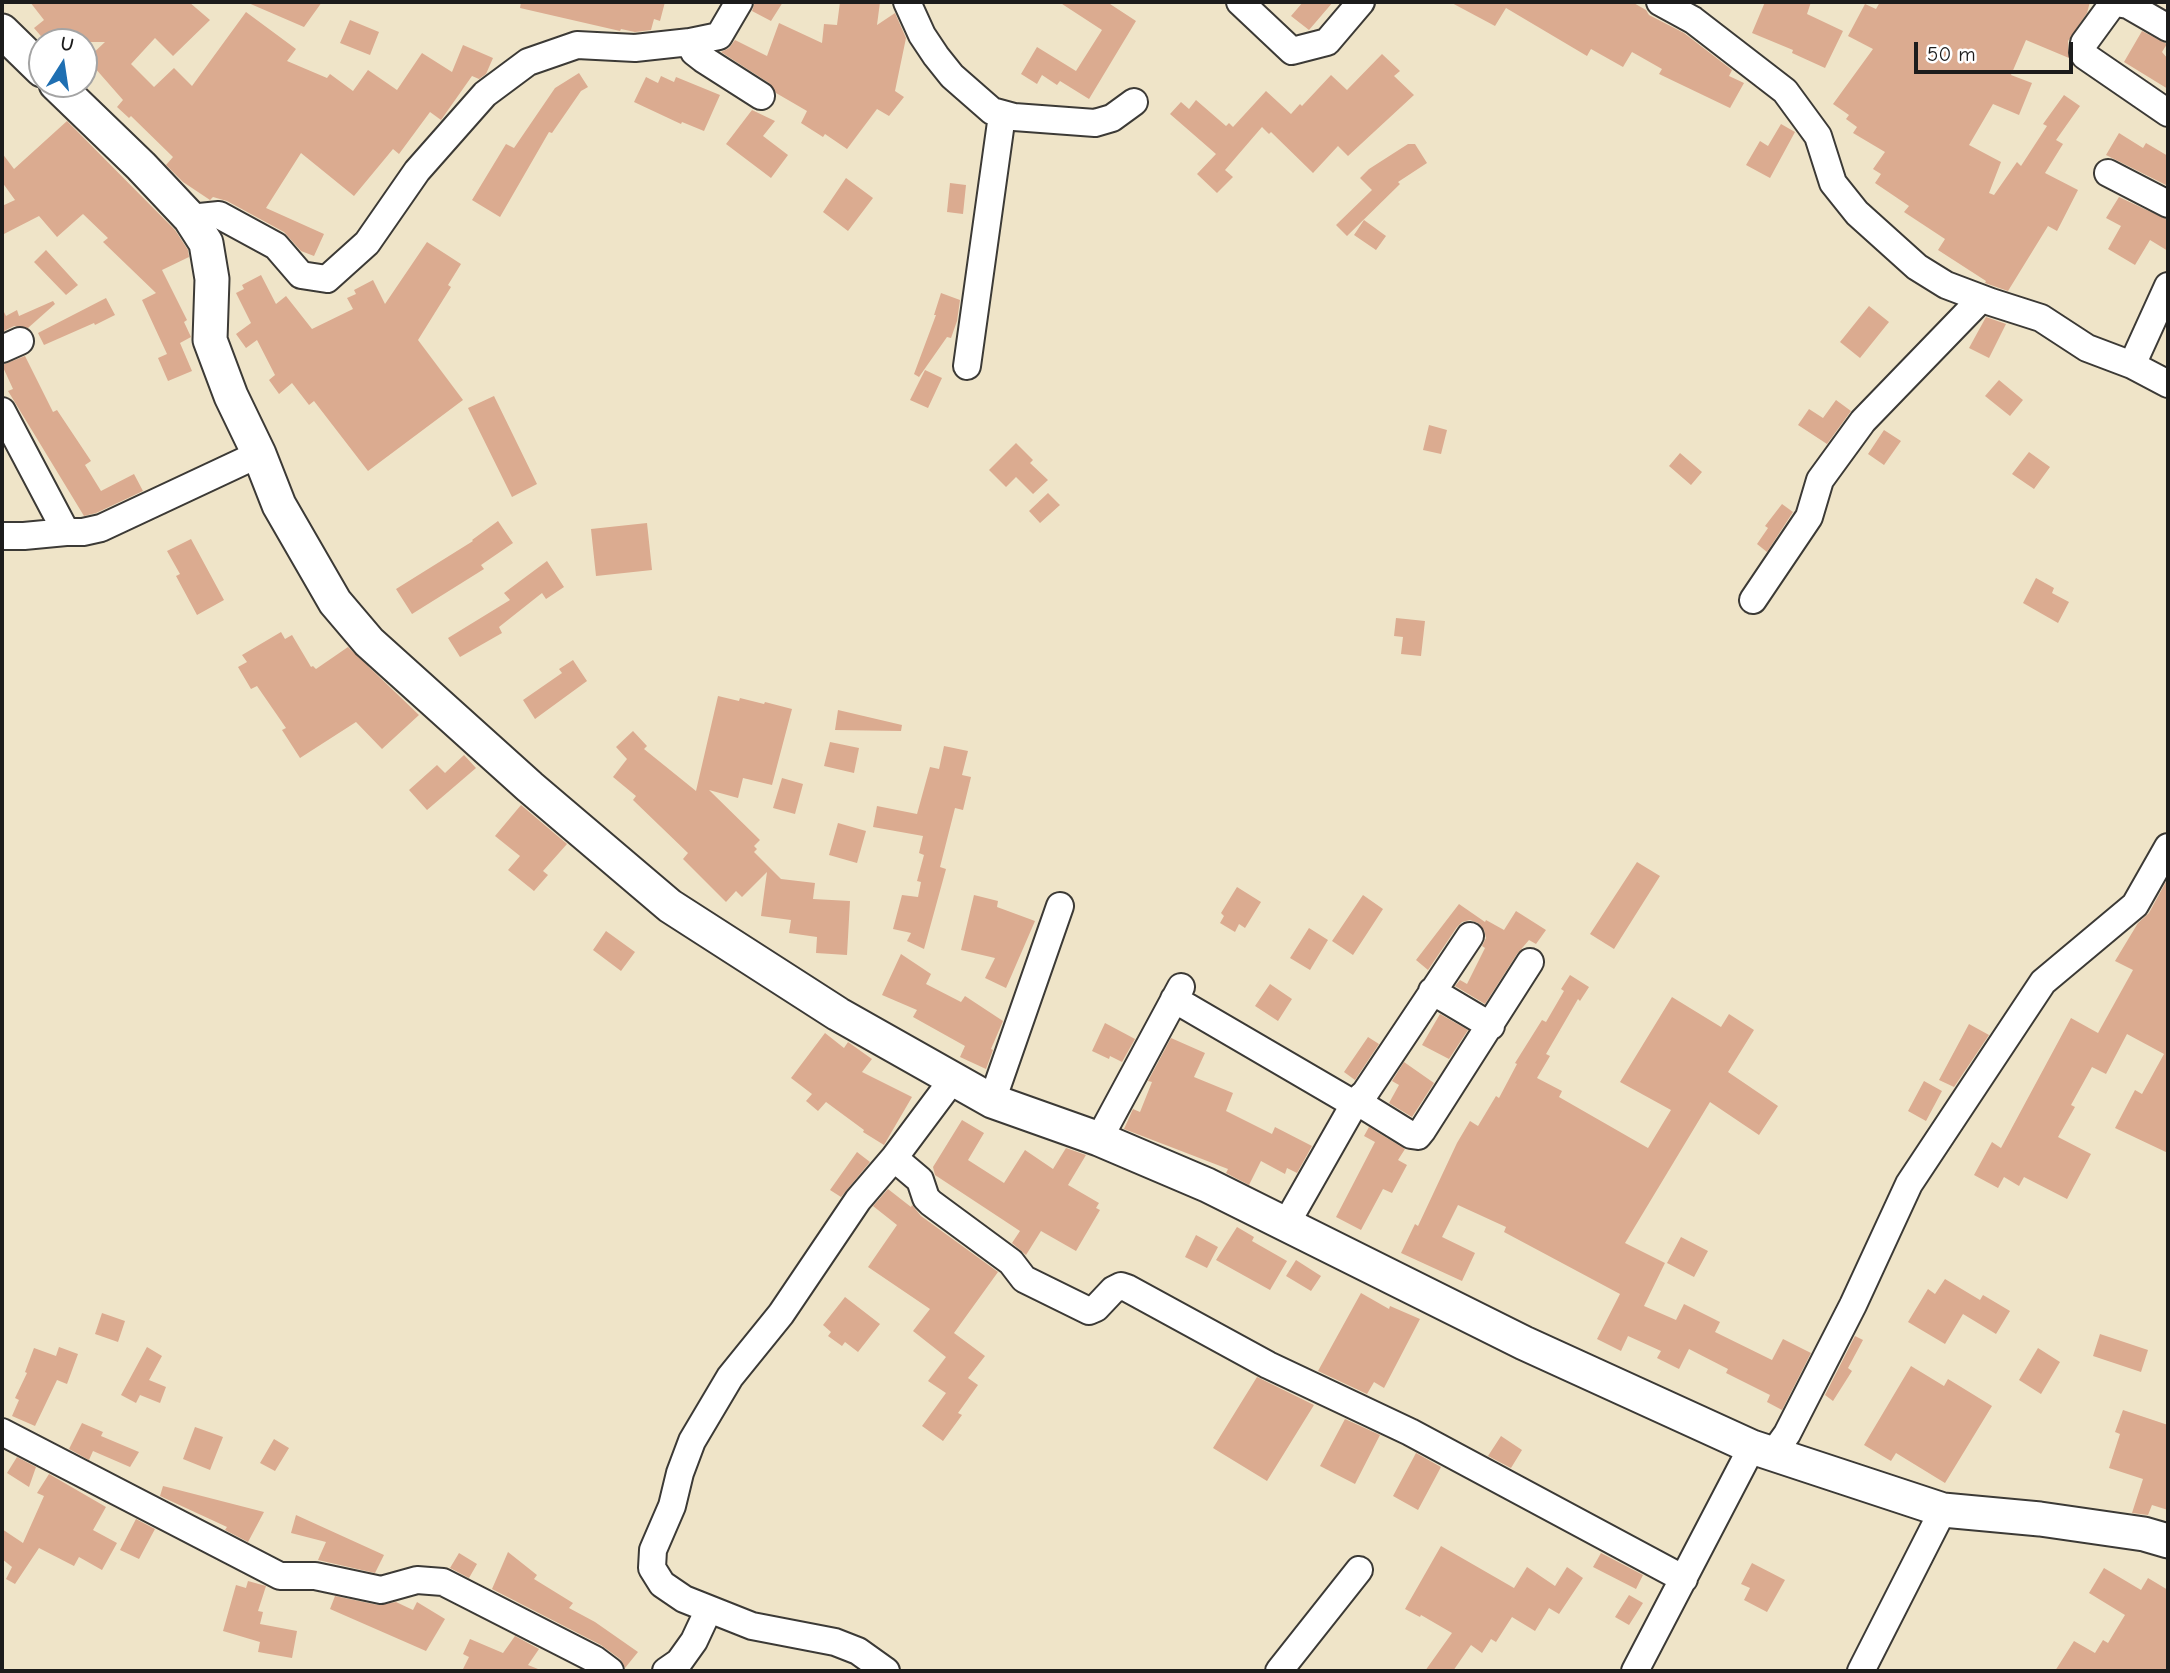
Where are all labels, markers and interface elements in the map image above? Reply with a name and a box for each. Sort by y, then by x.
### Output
north arrow [28,28,98,98]
scale bar [1918,28,2077,72]
text: U [58,32,75,56]
text: 50 m [1927,42,1976,66]

